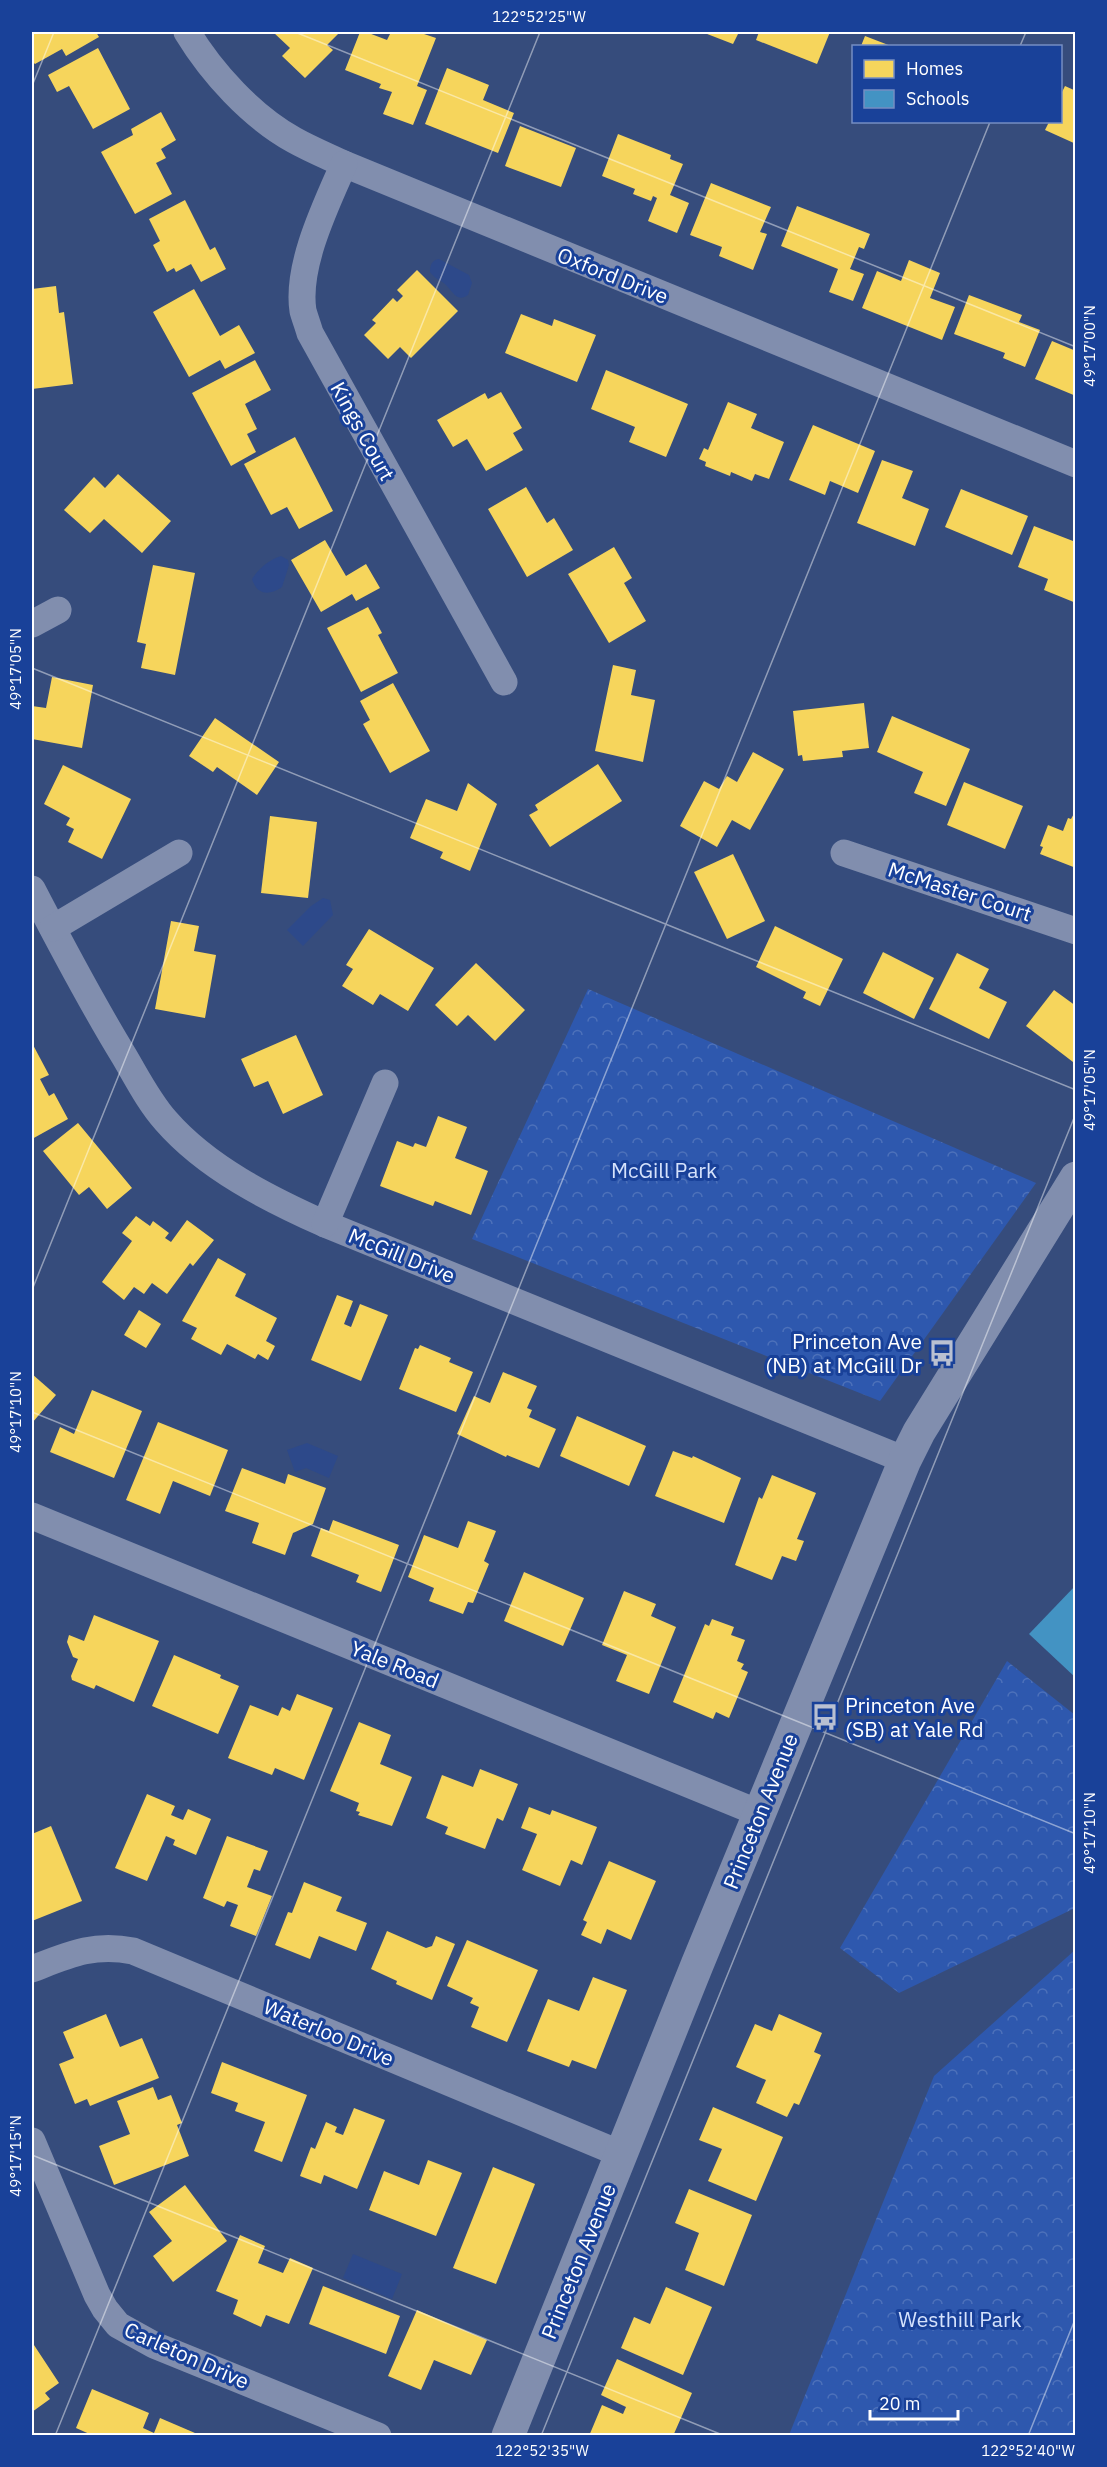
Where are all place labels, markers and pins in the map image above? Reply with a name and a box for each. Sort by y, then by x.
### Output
place label: Princeton Ave (NB) at McGill Dr [765,1327,922,1379]
bus stop icon: Princeton Ave (NB) at McGill Dr [927,1338,957,1368]
place label: Princeton Ave (SB) at Yale Rd [845,1691,984,1743]
bus stop icon: Princeton Ave (SB) at Yale Rd [810,1702,840,1732]

